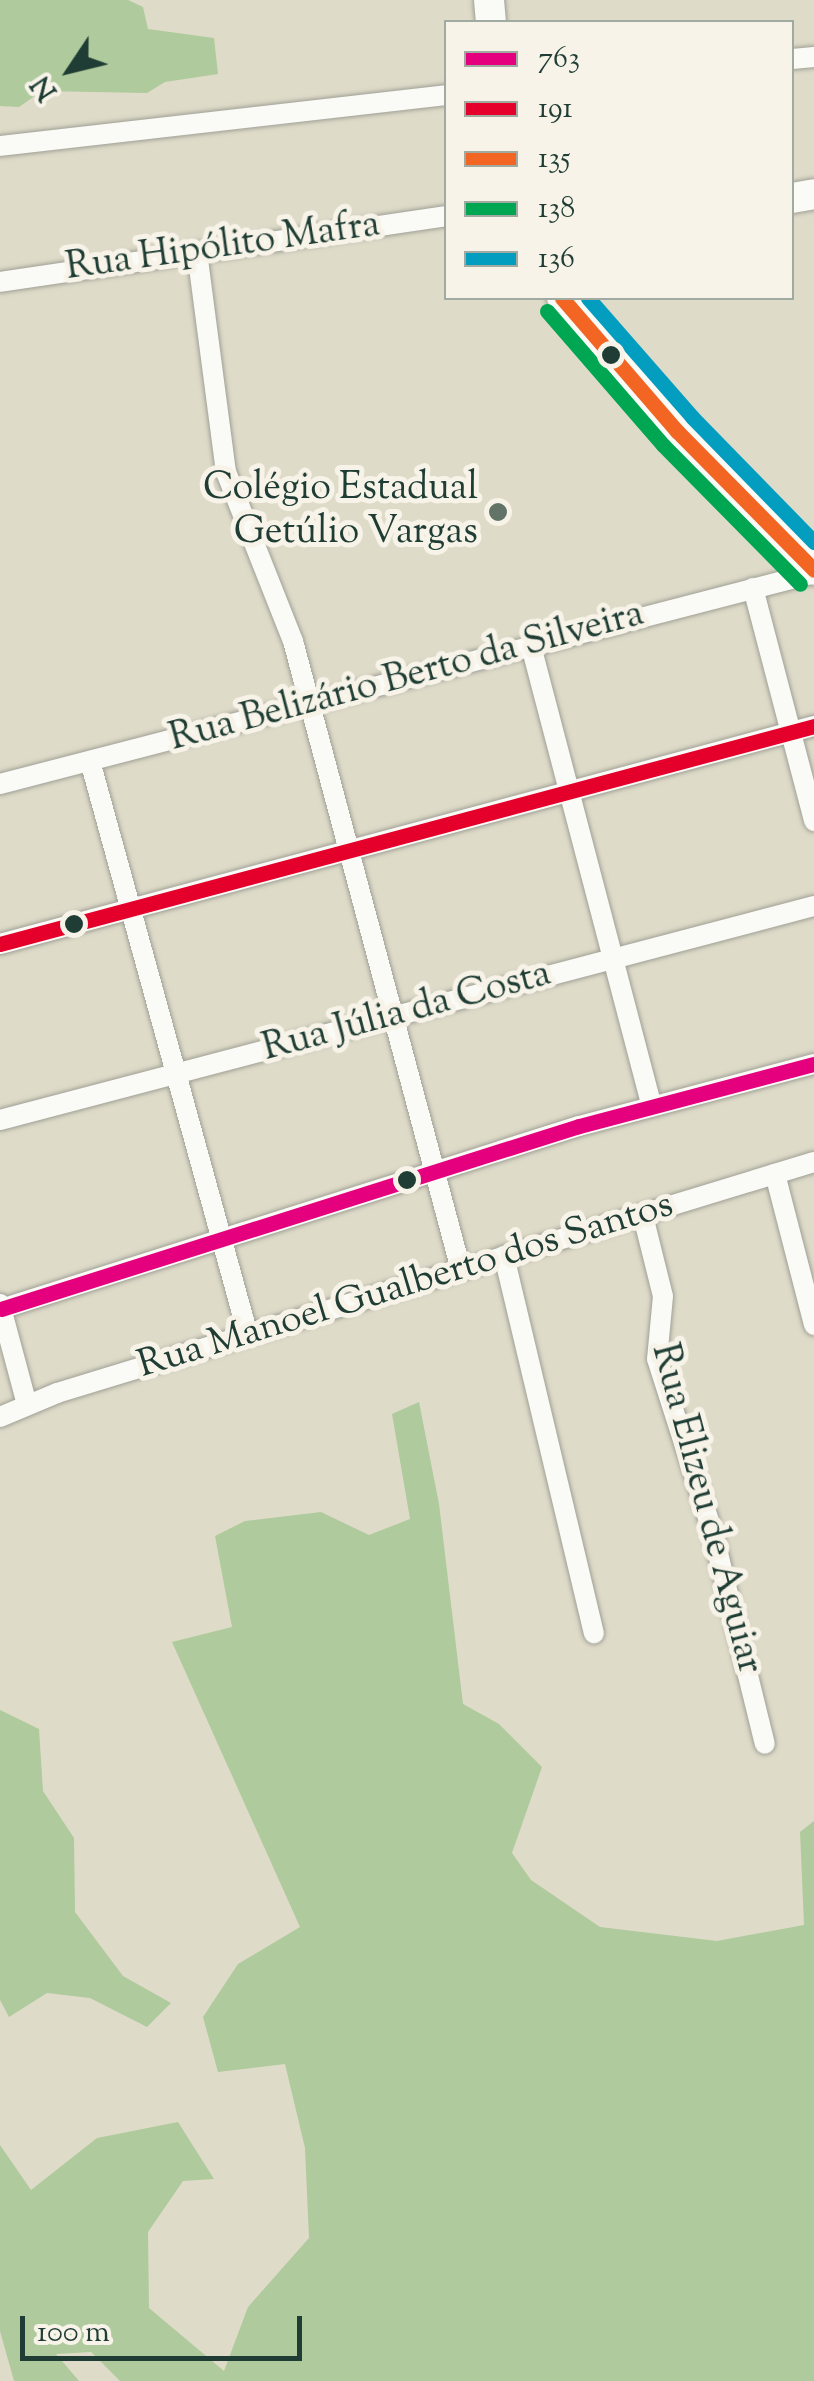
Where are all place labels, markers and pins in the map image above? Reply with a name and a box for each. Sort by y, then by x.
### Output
unlabelled marker [601,345,621,365]
place label: Colégio Estadual Getúlio Vargas [203,467,478,556]
marker: Colégio Estadual Getúlio Vargas [487,501,509,523]
unlabelled marker [64,914,84,934]
unlabelled marker [397,1170,417,1190]

